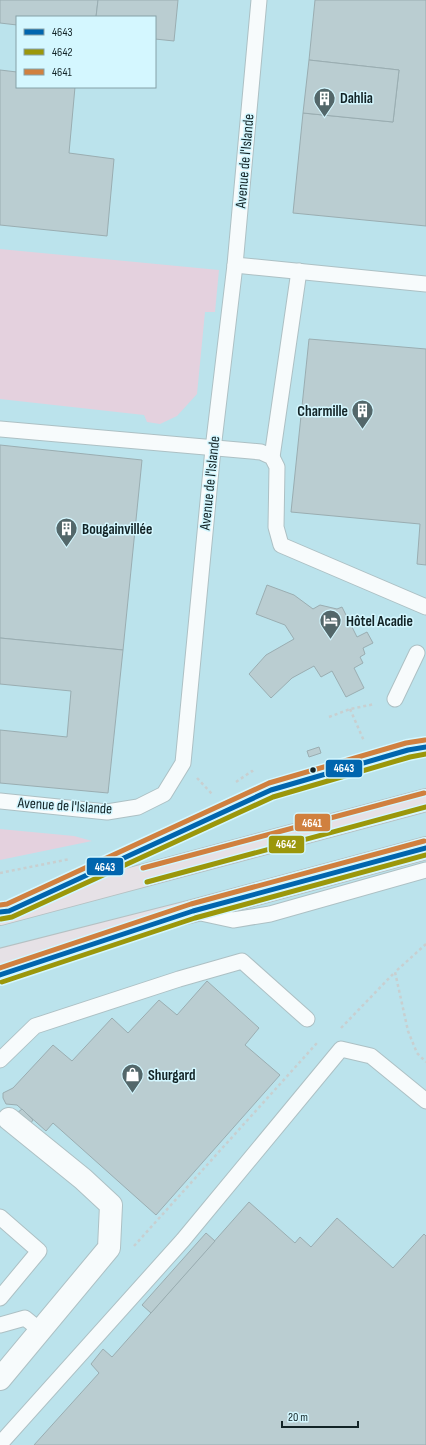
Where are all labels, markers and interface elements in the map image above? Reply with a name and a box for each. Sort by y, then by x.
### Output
legend [16,16,156,88]
text: 4643 [52,25,73,40]
text: 4642 [52,45,73,60]
text: 4641 [52,65,73,80]
building icon: Dahlia [312,85,338,118]
place label: Dahlia [340,89,373,108]
street label: Avenue de l'Islande [231,113,259,210]
building icon: Charmille [350,398,376,431]
place label: Charmille [297,402,348,421]
street label: Avenue de l'Islande [196,435,224,532]
building icon: Bougainvillée [54,516,80,549]
place label: Bougainvillée [82,520,152,539]
hotel icon: Hôtel Acadie [318,608,344,641]
place label: Hôtel Acadie [346,612,413,631]
line badge: 4643 [325,759,363,778]
text: 4643 [334,762,354,775]
unlabelled marker [308,765,318,775]
street label: Avenue de l'Islande [16,793,113,819]
line badge: 4641 [294,813,331,832]
text: 4641 [302,817,323,830]
line badge: 4642 [268,835,305,854]
text: 4642 [276,838,296,851]
line badge: 4643 [86,857,124,876]
text: 4643 [95,861,115,874]
shop icon: Shurgard [119,1062,145,1095]
place label: Shurgard [148,1066,196,1085]
scale bar [282,1403,358,1429]
text: 20 m [288,1410,308,1425]

